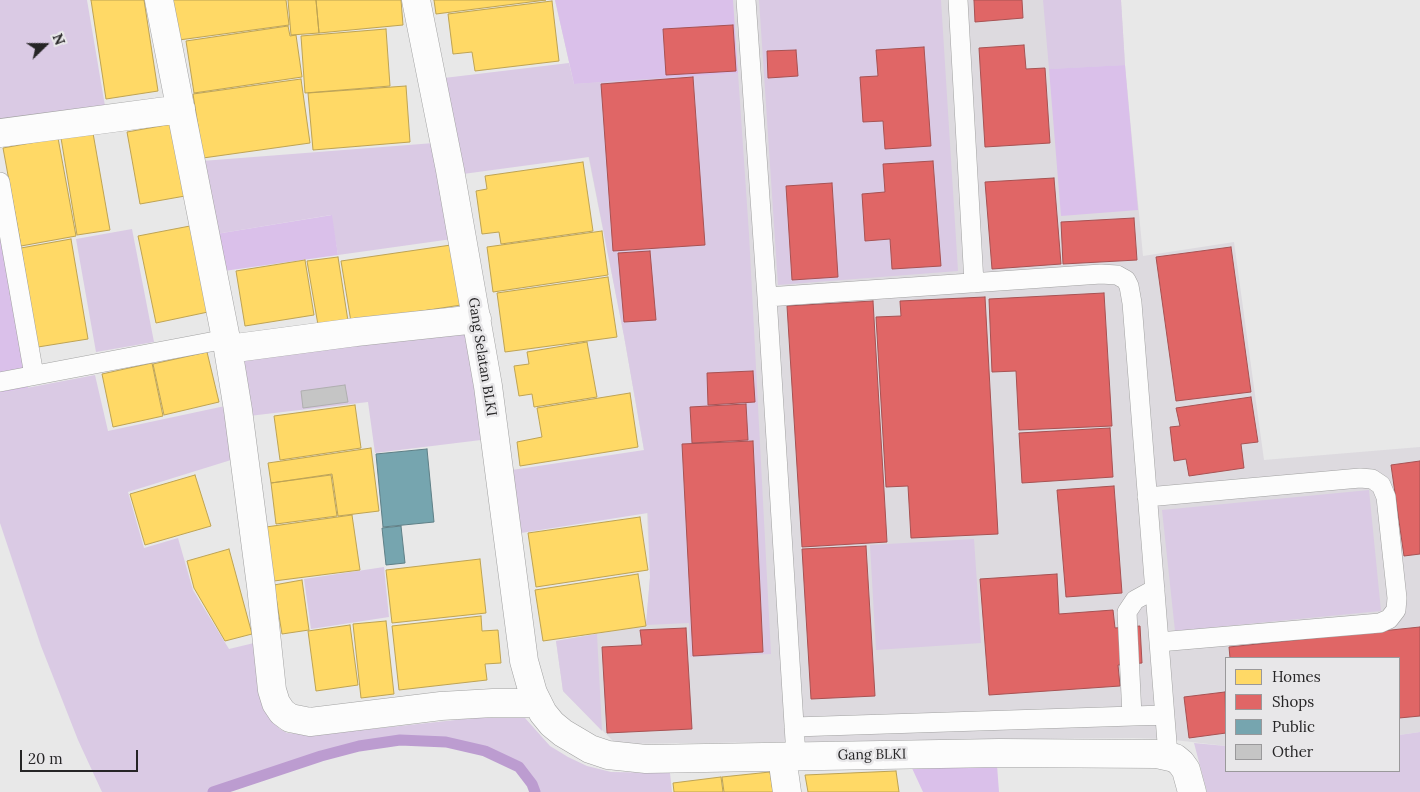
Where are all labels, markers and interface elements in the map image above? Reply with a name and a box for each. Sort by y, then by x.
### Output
north arrow [20,20,70,70]
text: N [49,31,69,48]
street label: Gang Selatan BLKI [464,296,500,418]
legend [1225,657,1400,772]
text: Homes [1272,667,1321,686]
text: Shops [1272,692,1314,711]
text: Public [1272,717,1315,736]
scale bar [22,740,140,772]
text: Other [1272,742,1313,761]
street label: Gang BLKI [837,746,907,764]
text: 20 m [28,749,63,768]

